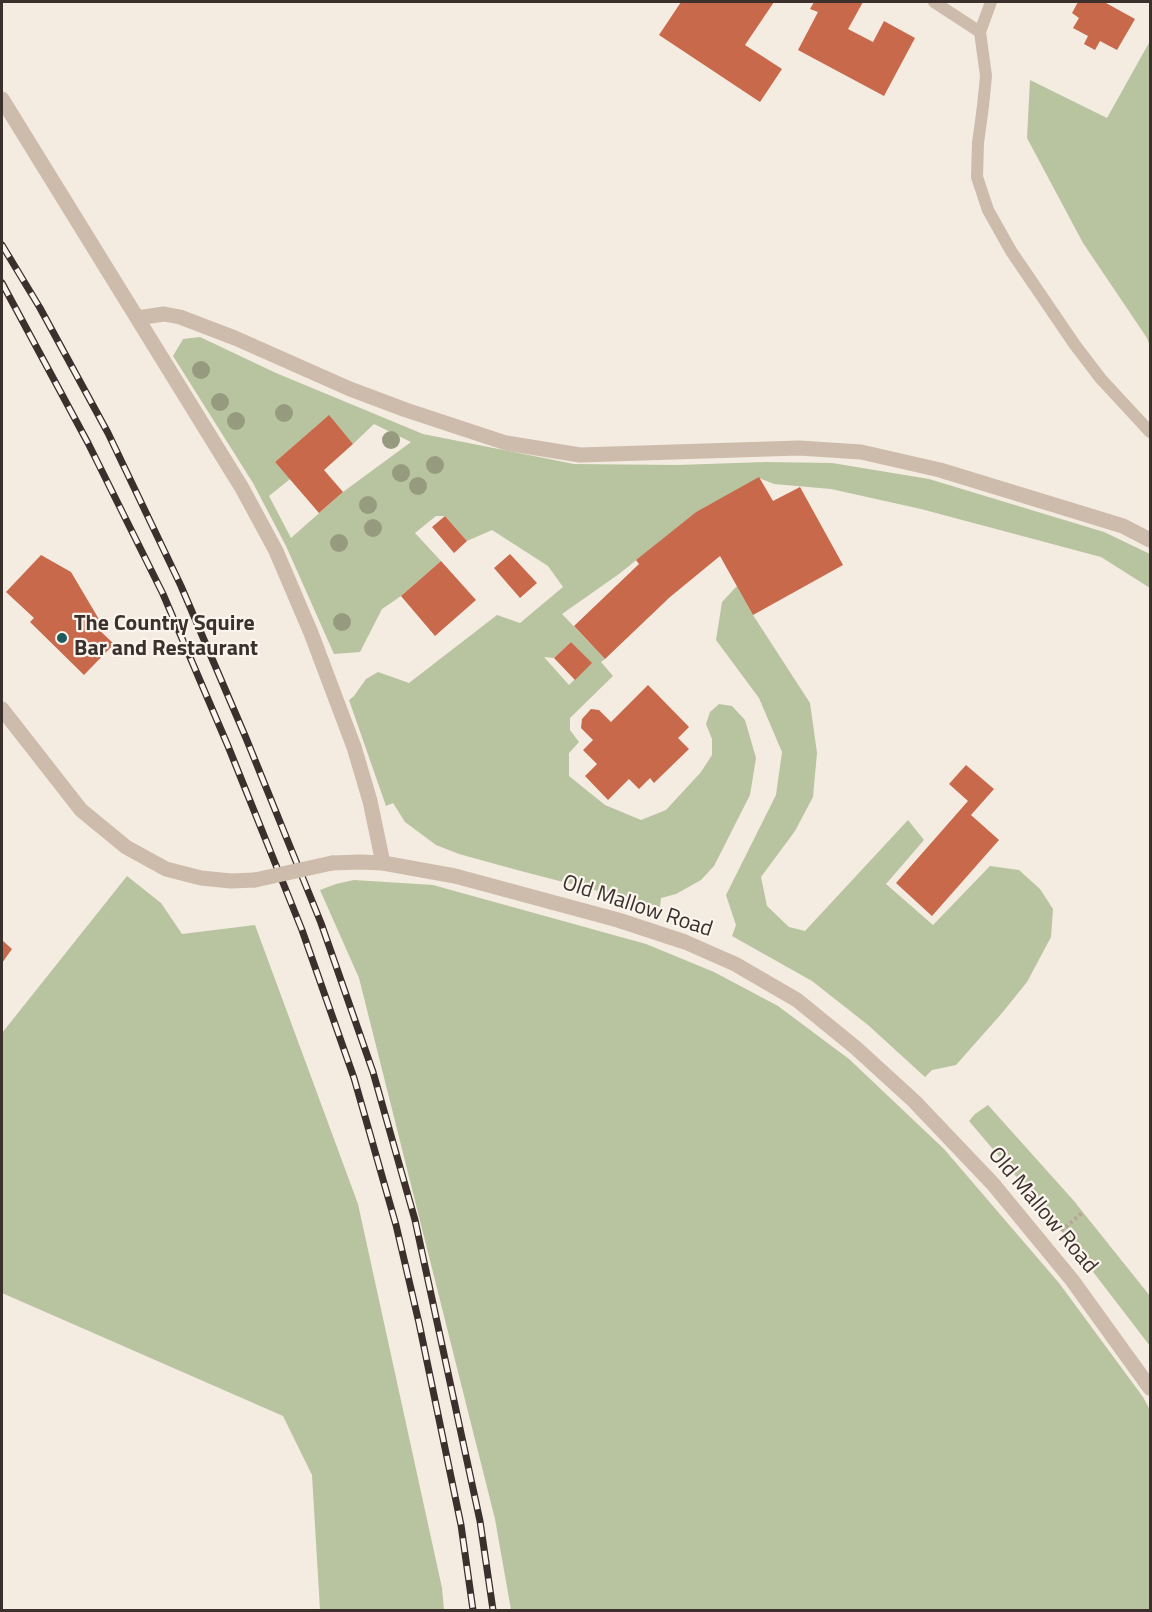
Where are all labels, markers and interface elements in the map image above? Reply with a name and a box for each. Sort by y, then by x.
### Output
place label: The Country Squire Bar and Restaurant [74,612,258,664]
marker: The Country Squire Bar and Restaurant [55,631,69,645]
street label: Old Mallow Road [559,870,715,944]
street label: Old Mallow Road [982,1143,1102,1279]

